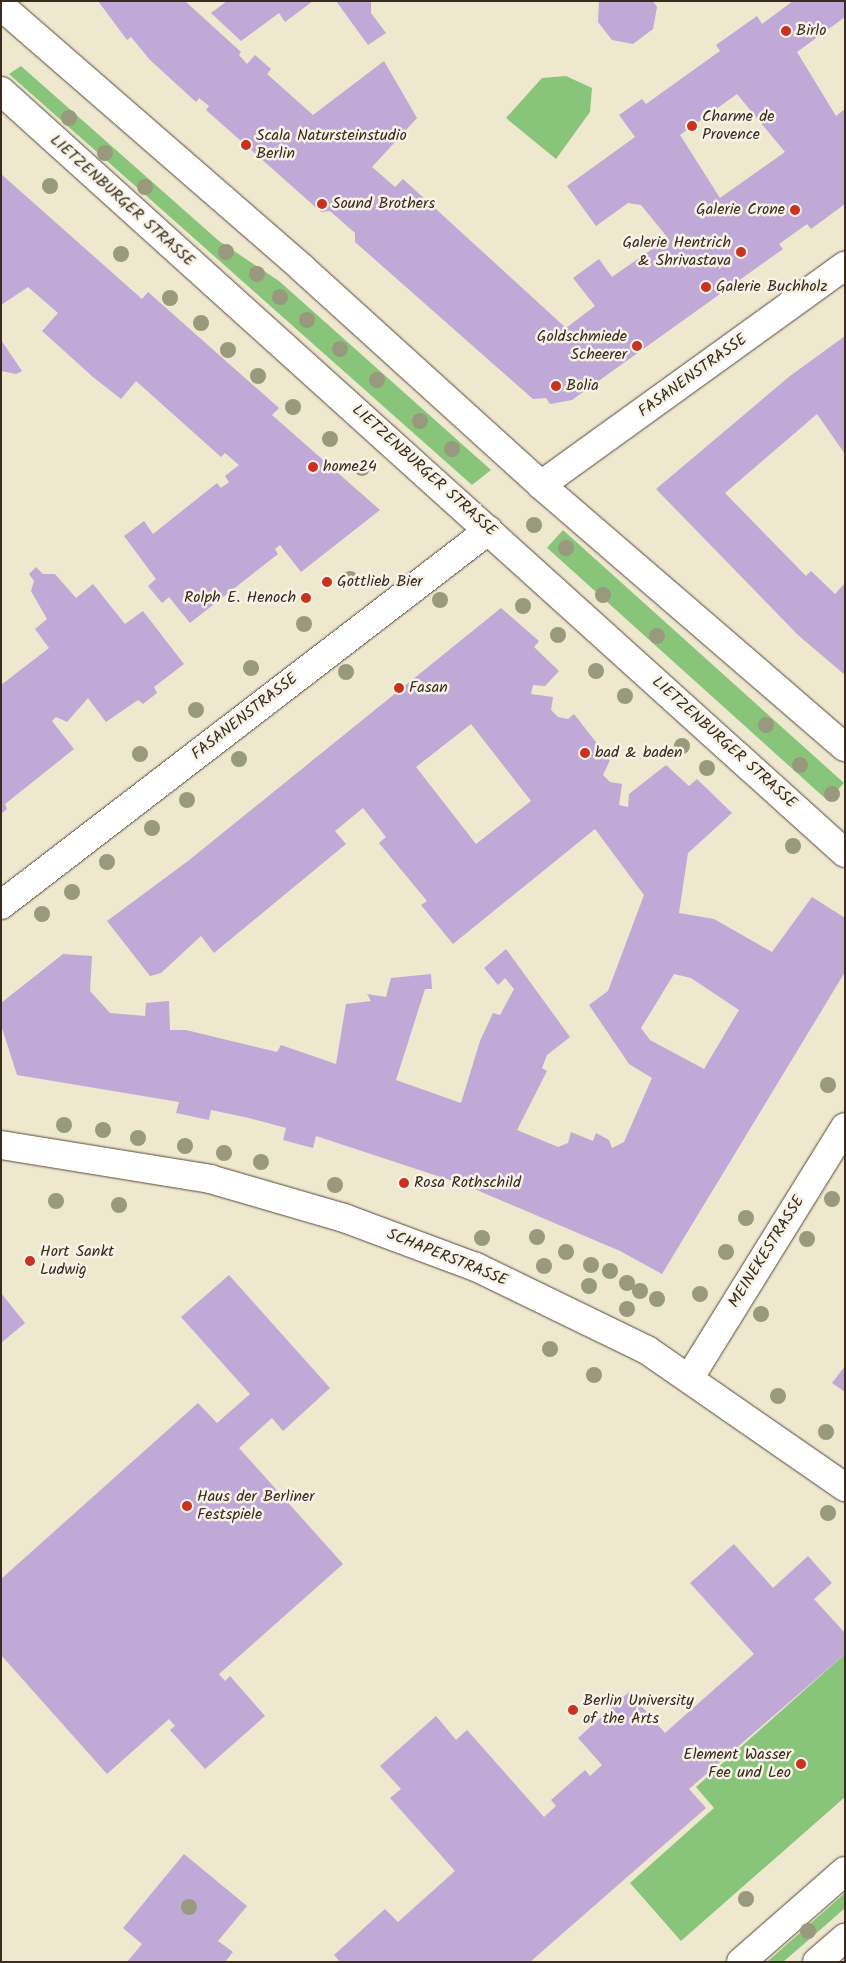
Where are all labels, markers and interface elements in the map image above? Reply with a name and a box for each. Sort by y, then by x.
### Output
place label: Birlo [796,21,826,41]
marker: Birlo [780,25,792,37]
place label: Charme de Provence [702,107,774,145]
marker: Charme de Provence [686,120,698,132]
place label: Scala Natursteinstudio Berlin [256,126,407,164]
street label: LIETZENBURGER STRASSE [46,131,198,271]
marker: Scala Natursteinstudio Berlin [240,139,252,151]
place label: Sound Brothers [332,194,435,214]
marker: Sound Brothers [316,198,328,210]
place label: Galerie Crone [696,200,785,220]
marker: Galerie Crone [789,204,801,216]
place label: Galerie Hentrich & Shrivastava [622,233,731,271]
marker: Galerie Hentrich & Shrivastava [735,246,747,258]
place label: Galerie Buchholz [716,277,827,297]
marker: Galerie Buchholz [700,281,712,293]
place label: Goldschmiede Scheerer [537,327,627,365]
street label: FASANENSTRASSE [635,330,751,422]
marker: Goldschmiede Scheerer [631,340,643,352]
place label: Bolia [566,376,599,396]
marker: Bolia [550,380,562,392]
street label: LIETZENBURGER STRASSE [348,401,500,541]
place label: home24 [323,457,377,477]
marker: home24 [307,461,319,473]
place label: Gottlieb Bier [337,572,423,592]
marker: Gottlieb Bier [321,576,333,588]
place label: Rolph E. Henoch [184,588,296,608]
marker: Rolph E. Henoch [300,592,312,604]
street label: FASANENSTRASSE [188,669,302,765]
street label: LIETZENBURGER STRASSE [648,673,800,813]
place label: Fasan [409,678,448,698]
marker: Fasan [393,682,405,694]
place label: bad & baden [595,743,683,763]
marker: bad & baden [579,747,591,759]
place label: Rosa Rothschild [414,1173,521,1193]
marker: Rosa Rothschild [398,1177,410,1189]
street label: MEINEKESTRASSE [725,1192,809,1312]
street label: SCHAPERSTRASSE [384,1225,510,1291]
place label: Hort Sankt Ludwig [40,1242,114,1280]
marker: Hort Sankt Ludwig [24,1255,36,1267]
place label: Haus der Berliner Festspiele [197,1487,314,1525]
marker: Haus der Berliner Festspiele [181,1500,193,1512]
place label: Berlin University of the Arts [583,1691,694,1729]
marker: Berlin University of the Arts [567,1704,579,1716]
place label: Element Wasser Fee und Leo [683,1745,791,1783]
marker: Element Wasser Fee und Leo [795,1758,807,1770]

